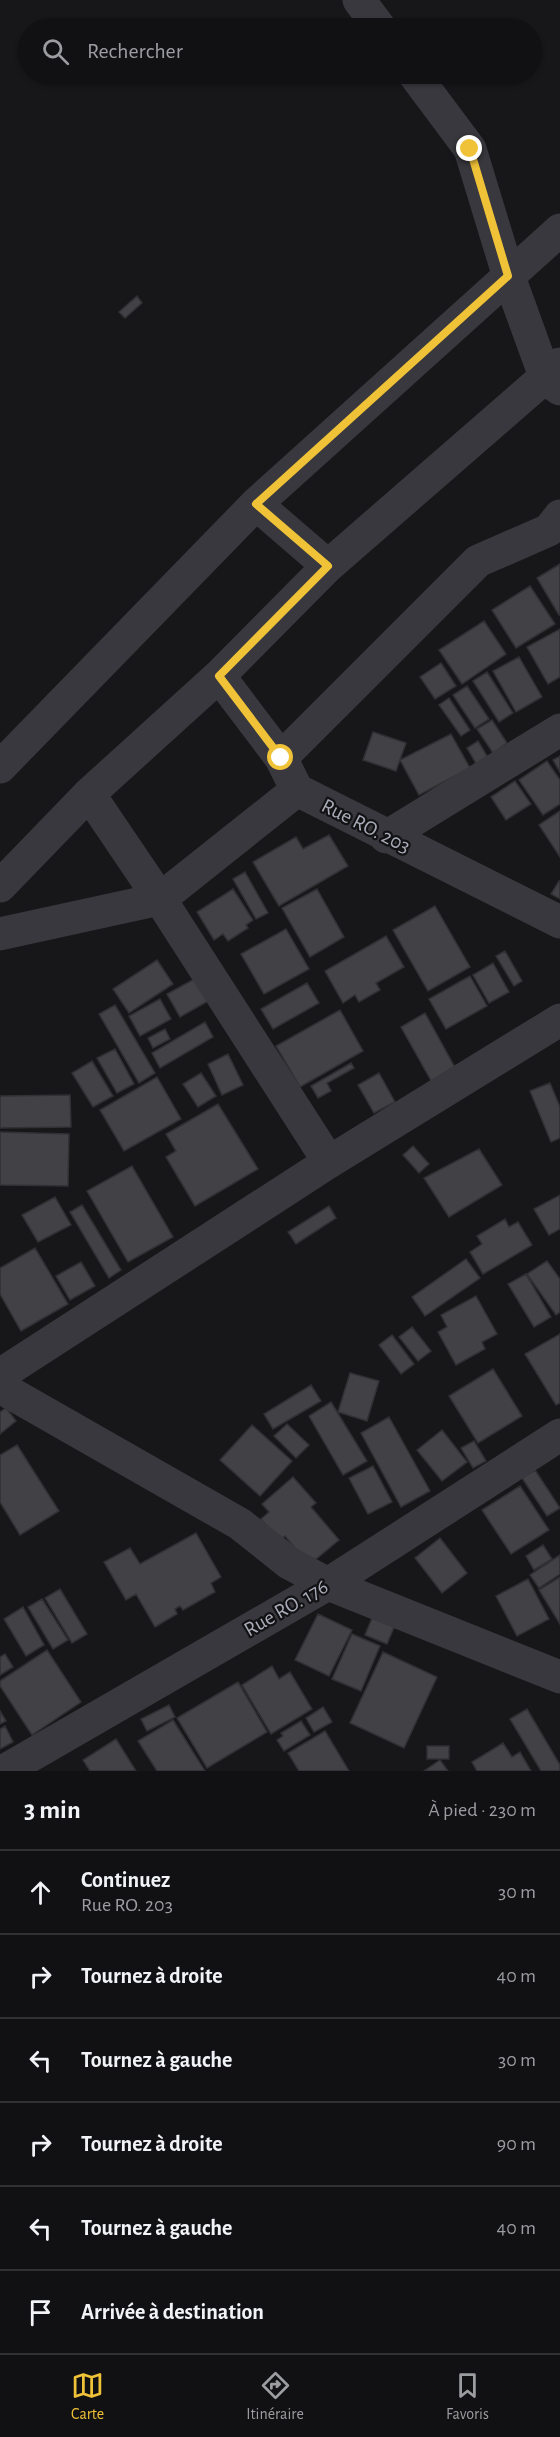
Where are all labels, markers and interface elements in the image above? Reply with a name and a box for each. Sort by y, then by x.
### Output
search box [18,18,542,84]
icon: search [39,35,72,68]
text: Rechercher [87,40,183,62]
route end [456,135,482,161]
route start [267,744,293,770]
street label: Rue RO. 203 [318,795,414,857]
street label: Rue RO. 176 [240,1576,332,1640]
text: 3 min [24,1797,81,1823]
text: À pied · 230 m [428,1800,536,1820]
text: Continuez [81,1869,170,1891]
icon: ahead [24,1876,57,1909]
text: 30 m [498,1882,536,1902]
text: Rue RO. 203 [81,1895,173,1915]
icon: right [24,1960,57,1993]
text: Tournez à droite [81,1965,223,1987]
text: 40 m [497,1966,536,1986]
icon: left [24,2044,57,2077]
text: Tournez à gauche [81,2049,232,2071]
text: 30 m [498,2050,536,2070]
icon: right [24,2128,57,2161]
text: Tournez à droite [81,2133,223,2155]
text: 90 m [497,2134,536,2154]
icon: left [24,2212,57,2245]
text: Tournez à gauche [81,2217,232,2239]
text: 40 m [497,2218,536,2238]
icon: arrive [24,2296,57,2329]
text: Arrivée à destination [81,2301,264,2323]
tab: Carte [71,2369,104,2424]
tab: Itinéraire [246,2369,304,2424]
tab: Favoris [446,2369,489,2424]

